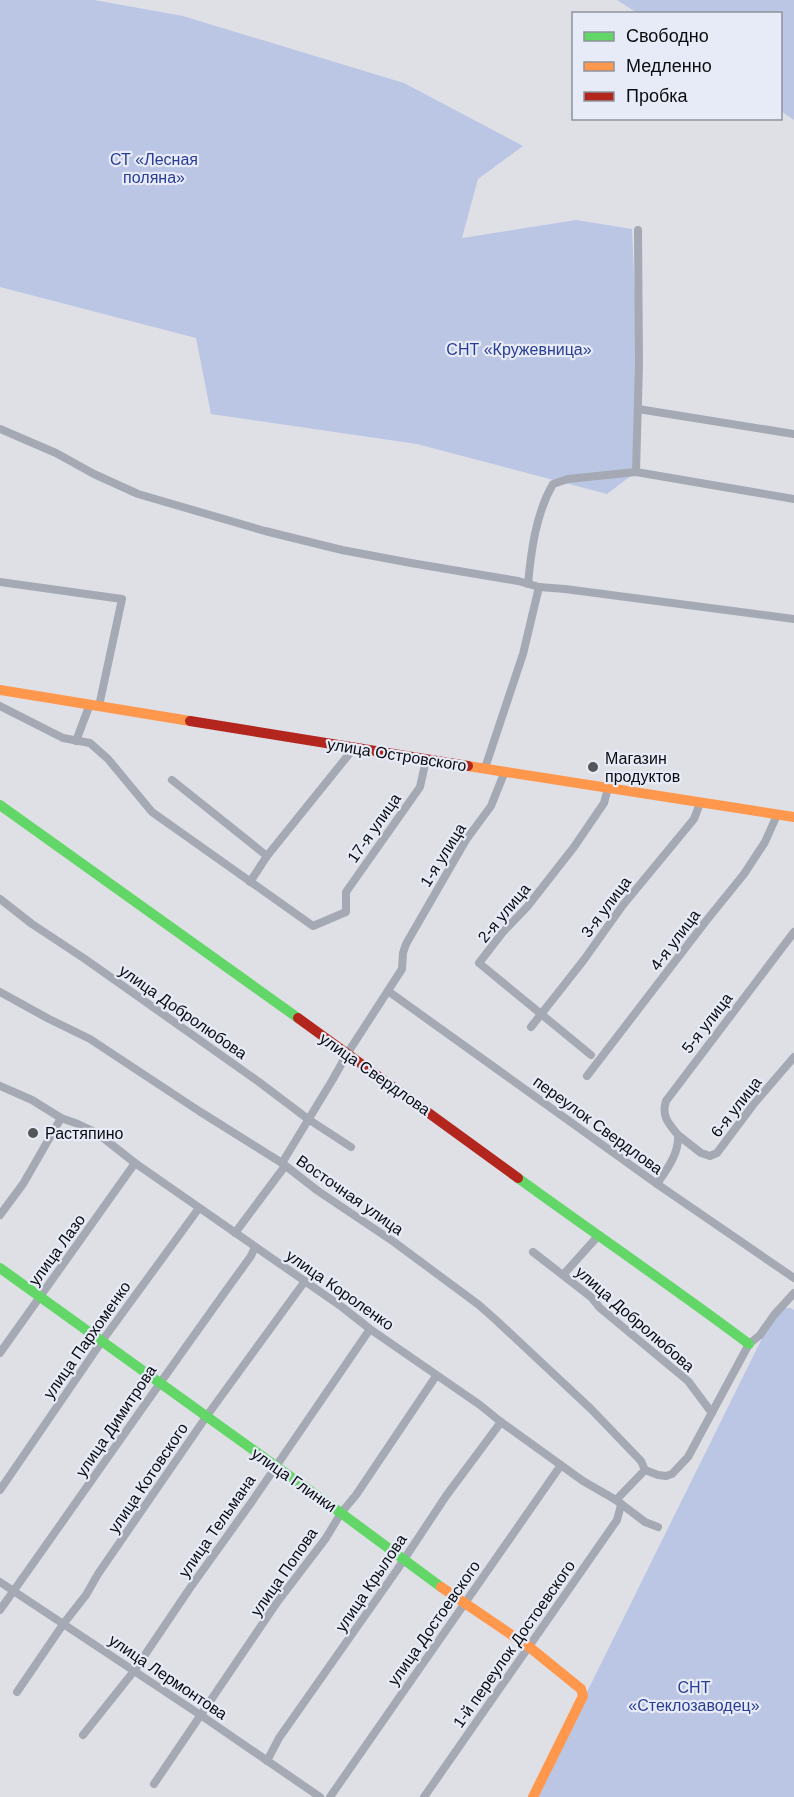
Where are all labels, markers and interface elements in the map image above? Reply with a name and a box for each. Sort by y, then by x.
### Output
legend [572,12,782,120]
text: Свободно [626,26,709,46]
text: Медленно [626,56,712,76]
text: Пробка [626,86,689,106]
park label: СТ «Лесная поляна» [110,151,198,186]
park label: СНТ «Кружевница» [446,341,592,358]
street label: улица Островского [326,736,468,774]
place label: Магазин продуктов [605,750,680,785]
marker: Магазин продуктов [586,760,600,774]
street label: 17-я улица [344,790,404,866]
street label: 1-я улица [417,820,469,890]
street label: 3-я улица [578,873,634,941]
street label: 2-я улица [475,880,533,946]
street label: 4-я улица [647,906,703,974]
street label: улица Добролюбова [116,962,250,1062]
street label: 5-я улица [678,990,736,1056]
street label: улица Свердлова [317,1030,433,1119]
street label: переулок Свердлова [530,1073,666,1177]
street label: 6-я улица [707,1074,765,1140]
place label: Растяпино [45,1125,123,1142]
marker: Растяпино [26,1126,40,1140]
street label: Восточная улица [293,1152,407,1238]
street label: улица Лазо [26,1211,89,1289]
street label: улица Короленко [283,1247,397,1334]
street label: улица Добролюбова [572,1263,698,1375]
street label: улица Пархоменко [40,1278,134,1402]
street label: улица Димитрова [72,1362,160,1480]
street label: улица Котовского [105,1420,191,1536]
street label: улица Глинки [248,1445,340,1515]
street label: улица Тельмана [175,1471,259,1580]
street label: улица Попова [247,1525,321,1619]
street label: улица Крылова [332,1531,410,1635]
street label: улица Достоевского [385,1557,483,1689]
street label: 1-й переулок Достоевского [450,1557,578,1731]
street label: улица Лермонтова [106,1631,230,1723]
park label: СНТ «Стеклозаводец» [628,1679,760,1714]

